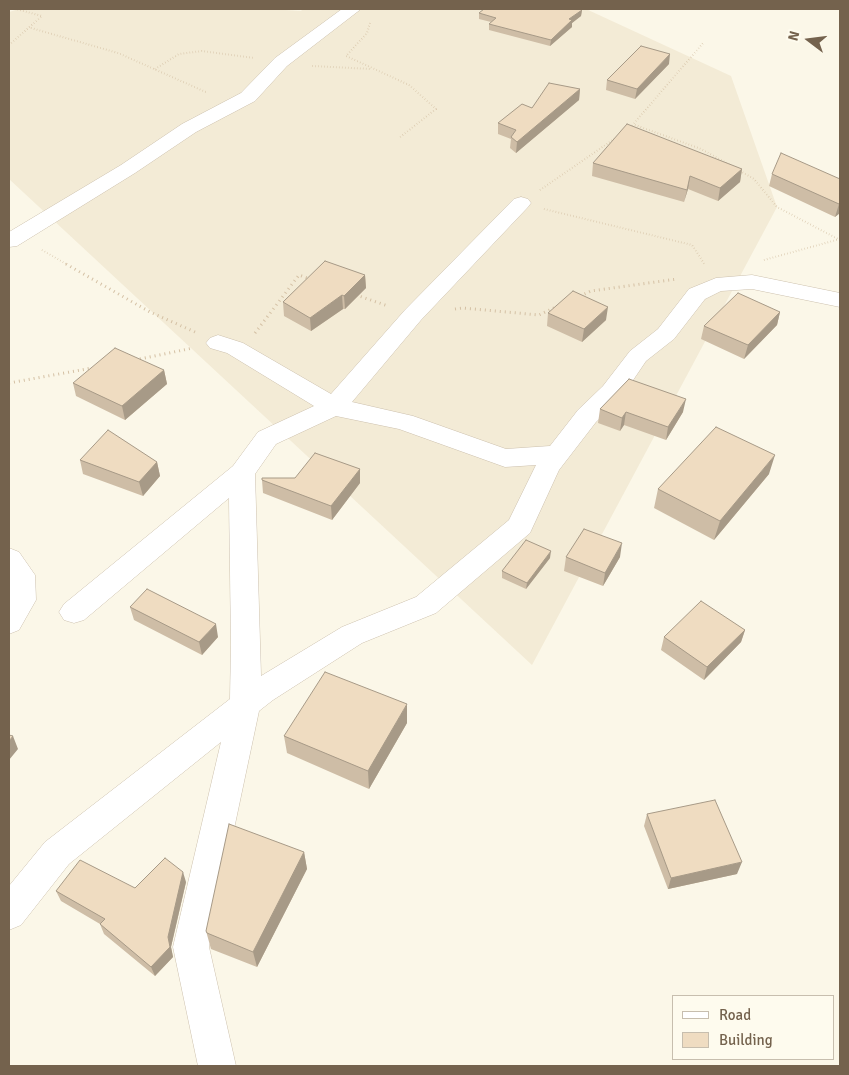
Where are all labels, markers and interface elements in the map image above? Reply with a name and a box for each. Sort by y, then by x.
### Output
north arrow [784,15,834,65]
text: N [785,29,804,43]
legend [672,995,834,1060]
text: Road [719,1006,751,1024]
text: Building [719,1031,773,1049]

